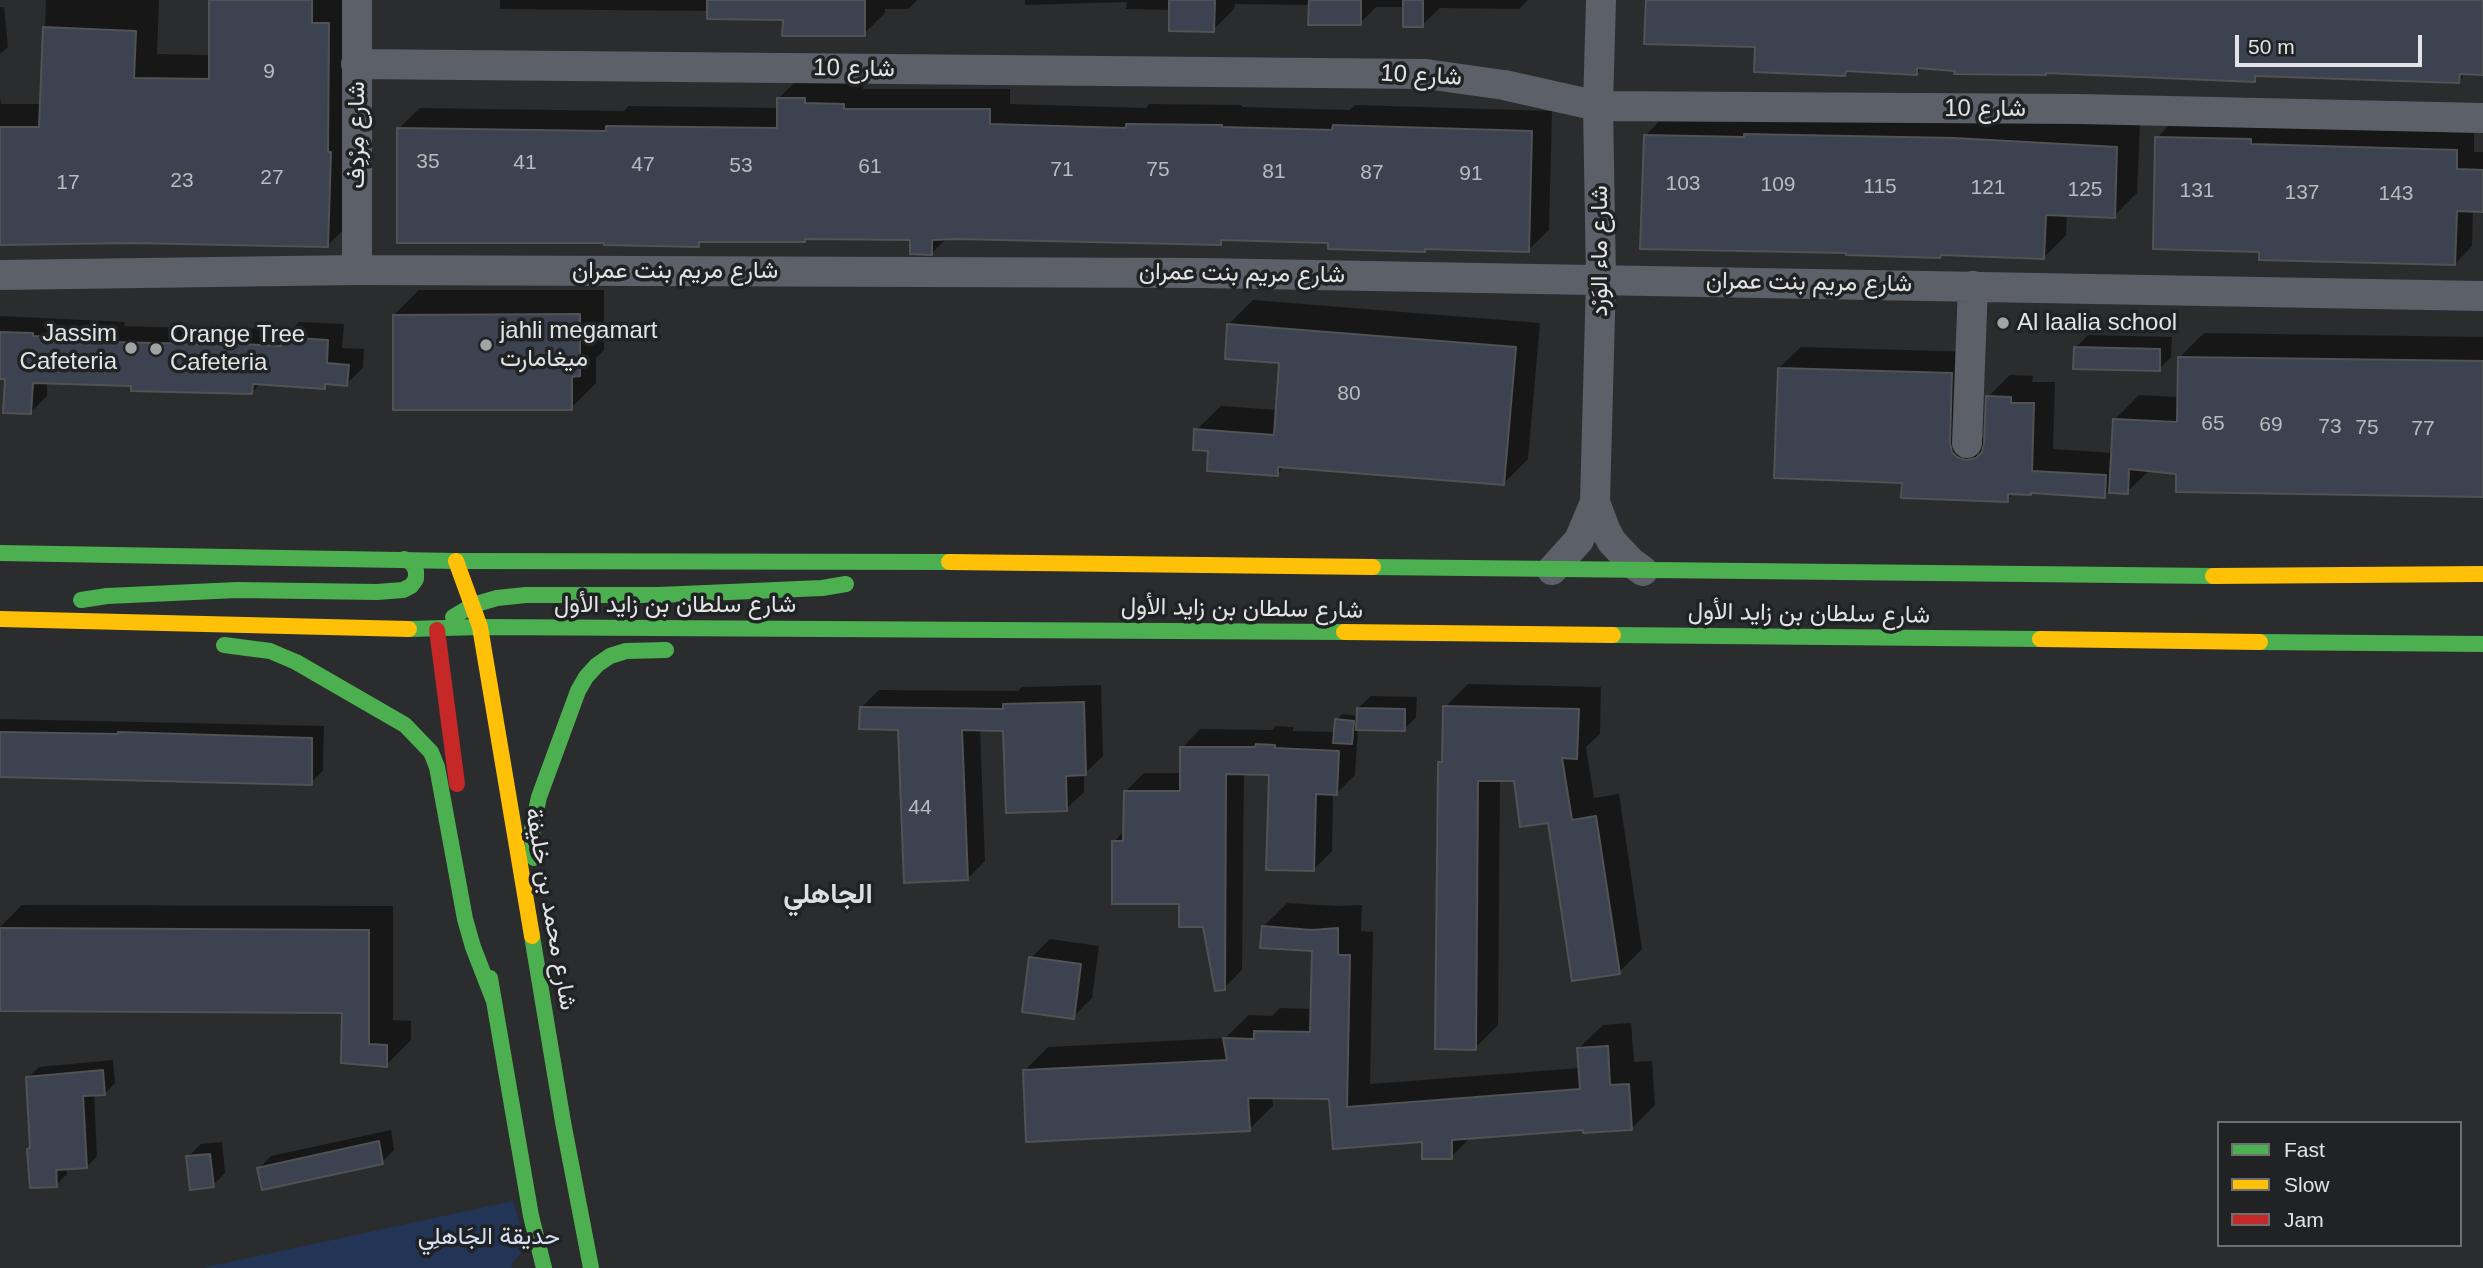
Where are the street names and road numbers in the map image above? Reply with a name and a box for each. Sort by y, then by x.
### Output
street label: شارع 10 [813,54,895,84]
street label: شارع 10 [1379,59,1463,93]
street label: شارع مِرْدِف [343,81,371,189]
street label: شارع 10 [1944,95,2026,123]
street label: شارع ماء الوَرْد [1586,185,1614,317]
street label: شارع مريم بنت عمران [572,257,778,285]
street label: شارع مريم بنت عمران [1139,258,1345,290]
street label: شارع مريم بنت عمران [1706,267,1912,299]
street label: شارع سلطان بن زايد الأول [554,591,796,619]
street label: شارع سلطان بن زايد الأول [1121,592,1363,626]
street label: شارع سلطان بن زايد الأول [1688,597,1930,631]
street label: شارع محمد بن خليفة [518,805,582,1013]

